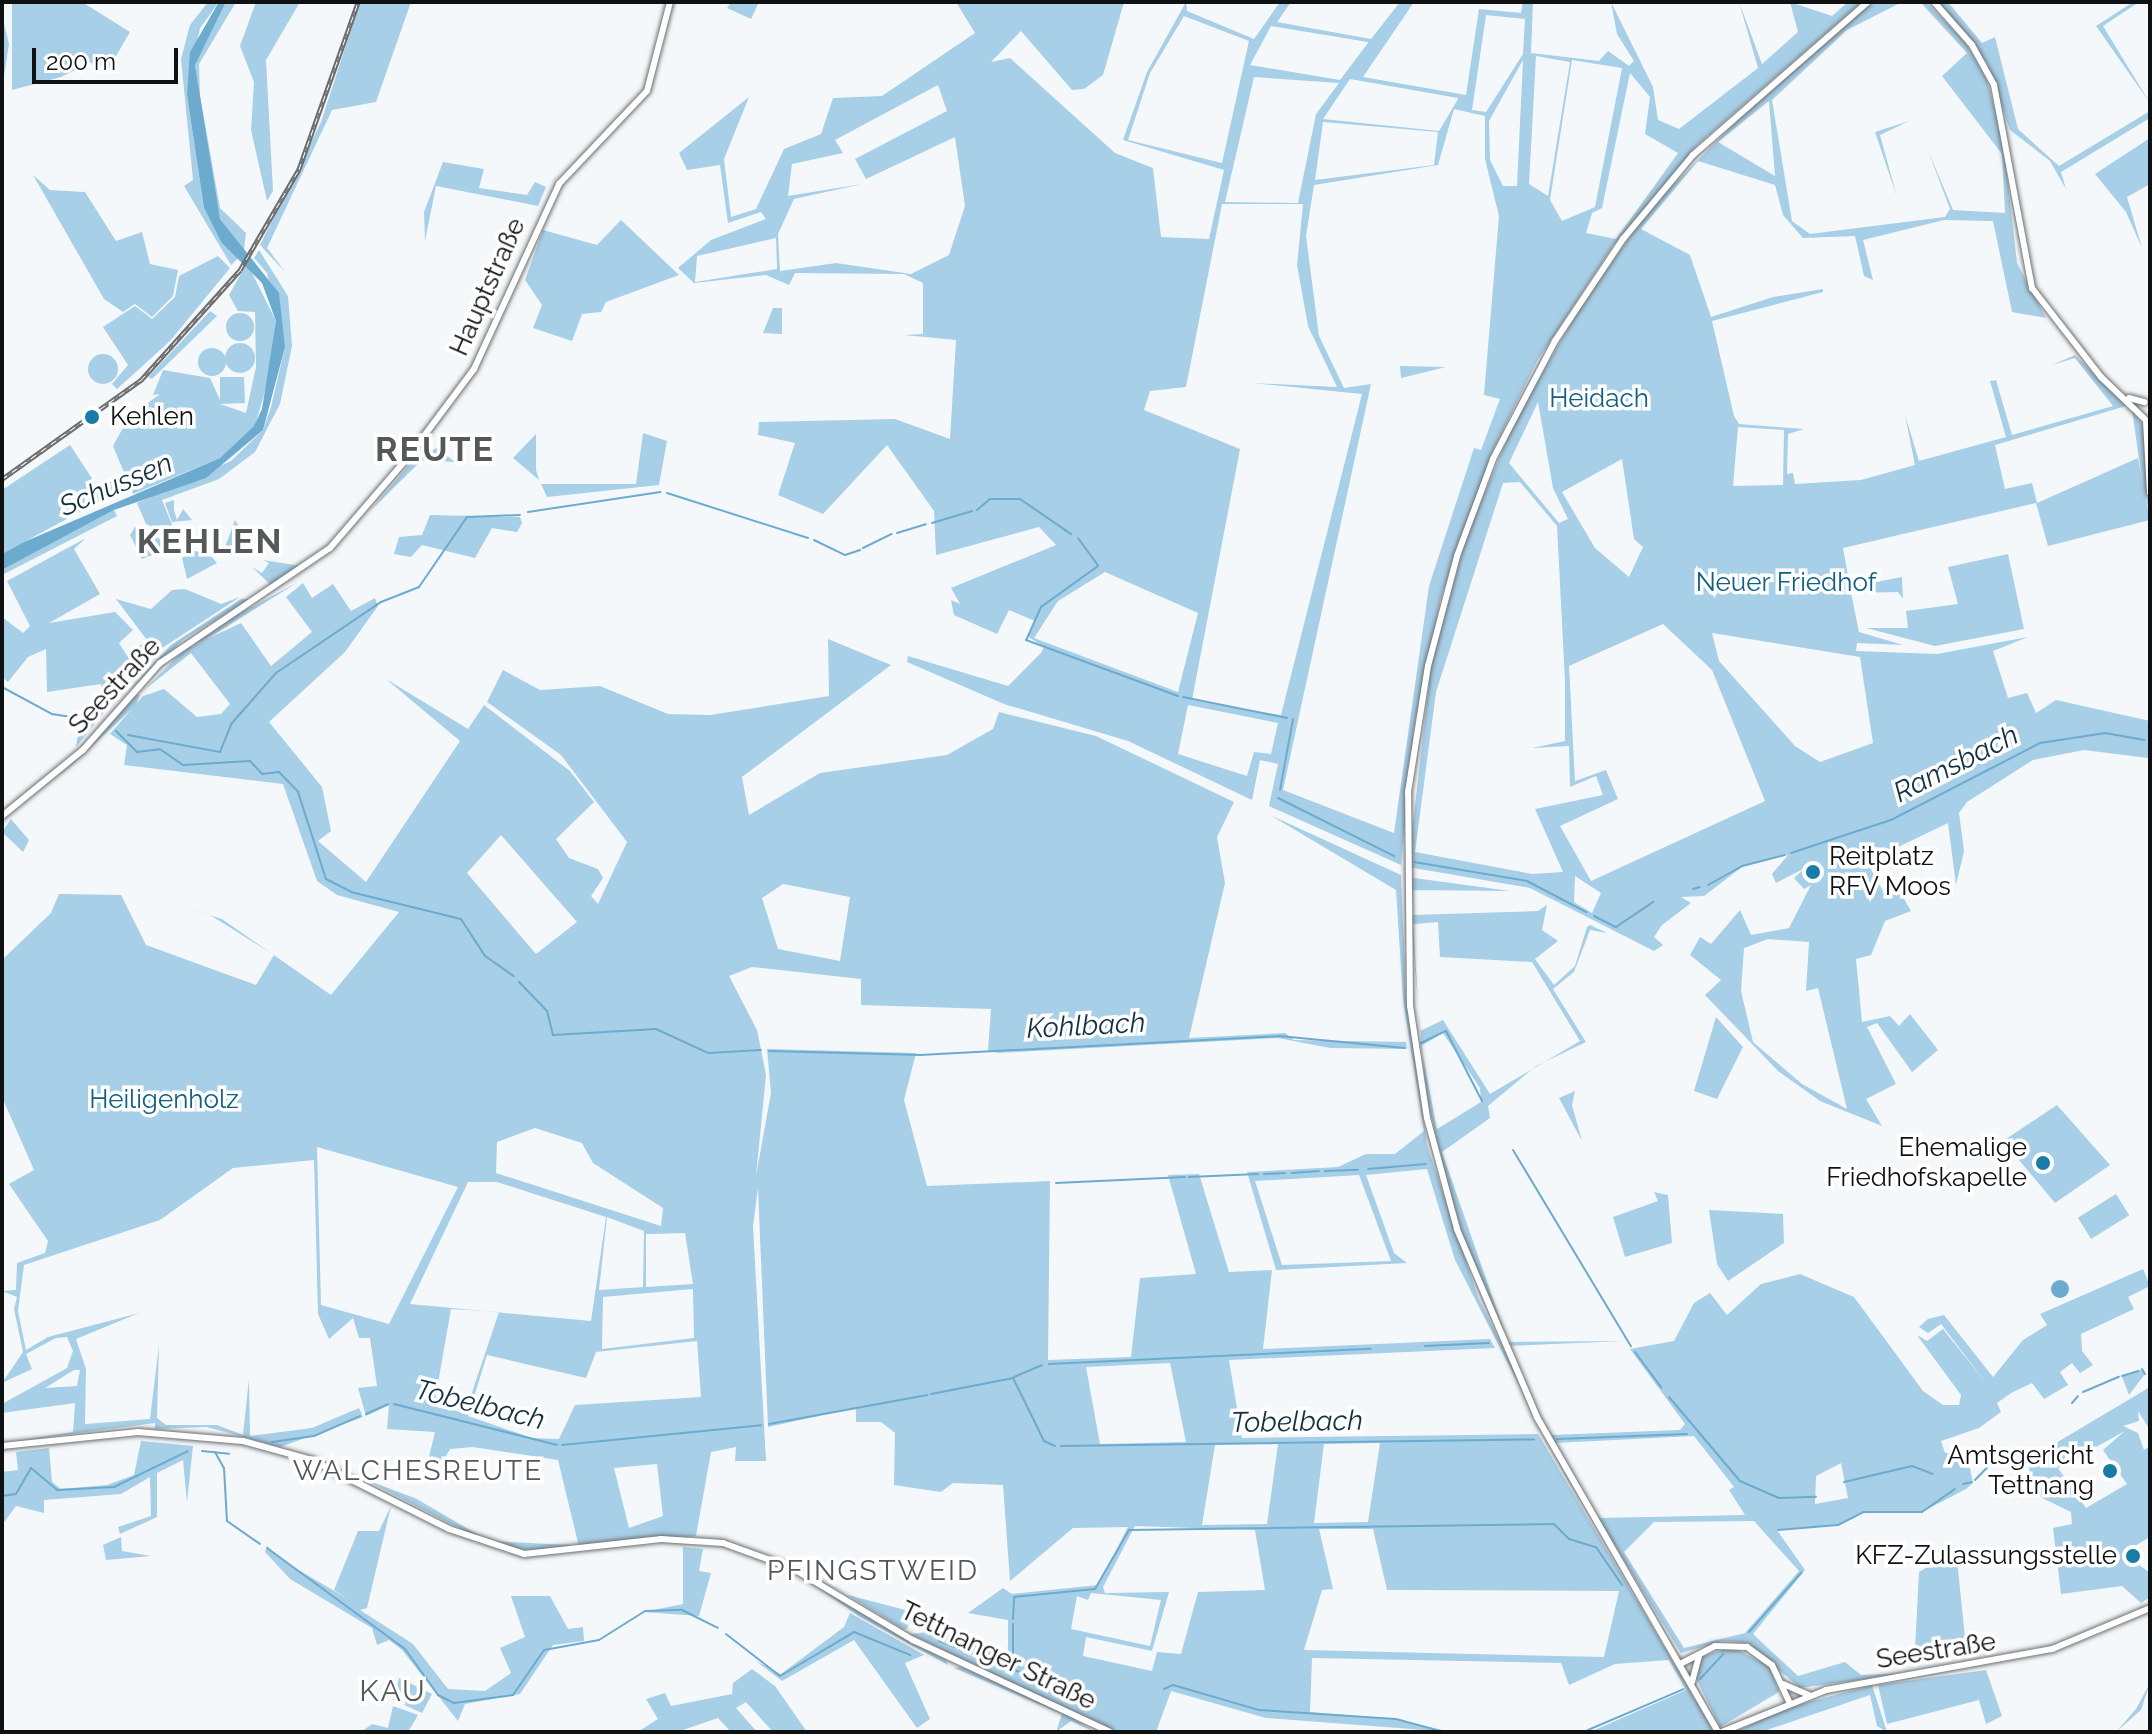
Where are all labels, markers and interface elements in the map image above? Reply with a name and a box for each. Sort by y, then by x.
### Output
scale bar [36,32,182,82]
text: 200 m [46,47,116,76]
street label: Hauptstraße [444,213,532,361]
park label: Heidach [1549,383,1649,415]
place label: Kehlen [110,401,194,433]
marker: Kehlen [81,406,103,428]
district label: REUTE [375,430,495,470]
water label: Schussen [54,446,178,524]
district label: KEHLEN [137,522,283,562]
park label: Neuer Friedhof [1695,567,1877,599]
street label: Seestraße [63,631,167,741]
water label: Ramsbach [1888,718,2024,810]
place label: Reitplatz RFV Moos [1829,841,1952,902]
marker: Reitplatz RFV Moos [1804,863,1822,881]
water label: Kohlbach [1026,1006,1146,1046]
park label: Heiligenholz [89,1084,239,1116]
place label: Ehemalige Friedhofskapelle [1826,1132,2027,1194]
marker: Ehemalige Friedhofskapelle [2034,1154,2052,1172]
water label: Tobelbach [412,1373,548,1437]
water label: Tobelbach [1231,1404,1363,1440]
place label: Amtsgericht Tettnang [1947,1440,2094,1502]
district label: WALCHESREUTE [293,1454,543,1488]
marker: Amtsgericht Tettnang [2101,1462,2119,1480]
place label: KFZ-Zulassungsstelle [1855,1540,2117,1572]
marker: KFZ-Zulassungsstelle [2124,1547,2142,1565]
district label: PFINGSTWEID [767,1554,979,1588]
street label: Tettnanger Straße [895,1595,1101,1717]
street label: Seestraße [1874,1626,1998,1676]
district label: KAU [359,1673,427,1709]

